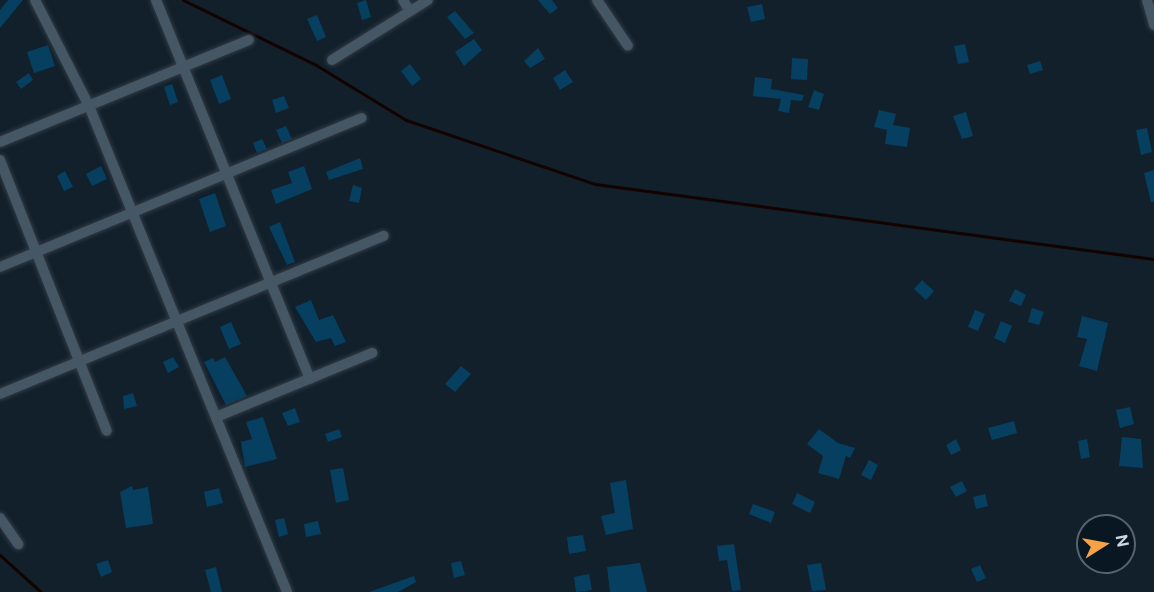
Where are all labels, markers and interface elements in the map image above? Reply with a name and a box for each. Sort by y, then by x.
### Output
north arrow [1076,514,1136,574]
text: N [1112,533,1133,549]

